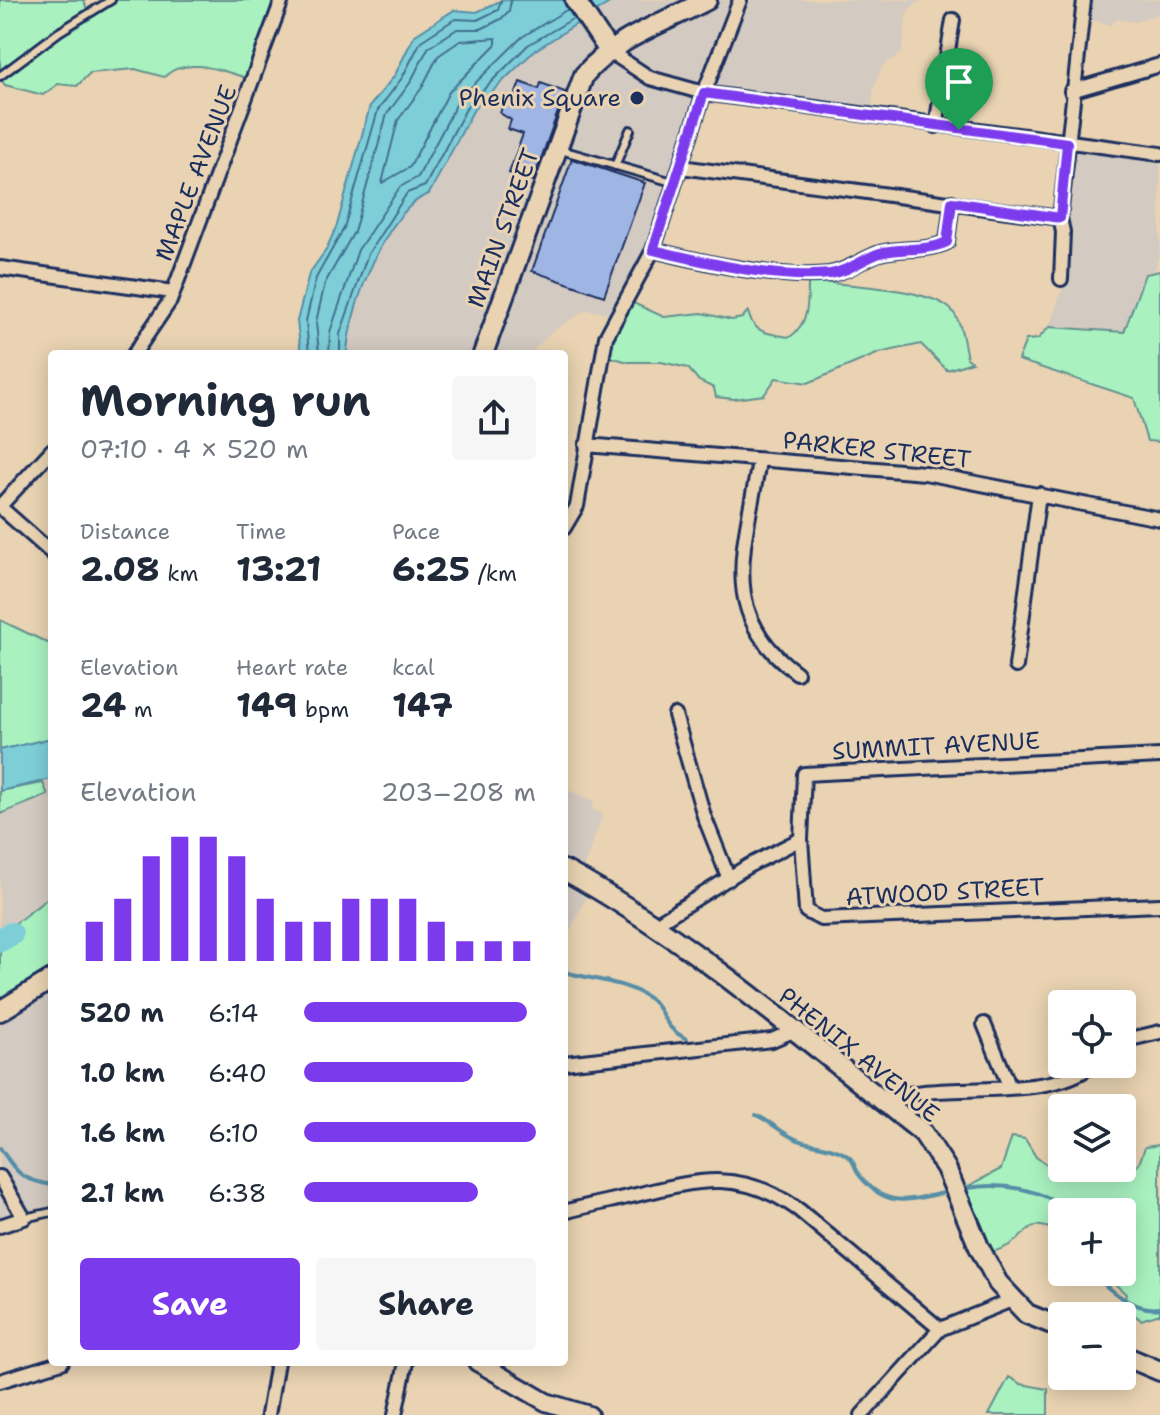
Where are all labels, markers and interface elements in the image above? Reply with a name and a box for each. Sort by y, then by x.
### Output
pin [925,48,993,130]
icon: arrive [937,60,981,104]
street label: MAPLE AVENUE [148,80,244,266]
place label: Phenix Square [459,82,621,114]
marker: Phenix Square [628,89,646,107]
street label: MAIN STREET [459,144,547,312]
text: Morning run [80,371,371,430]
button: share [452,376,536,460]
street label: PARKER STREET [781,424,973,476]
text: 07:10 · 4 × 520 m [80,431,308,466]
text: Distance [80,517,170,546]
text: Time [236,517,286,546]
text: Pace [392,517,440,546]
text: 2.08 [80,546,160,592]
text: 13:21 [236,546,322,592]
text: 6:25 [392,546,470,592]
text: km [160,559,198,588]
text: /km [470,559,517,588]
text: Elevation [80,653,178,682]
text: Heart rate [236,653,348,682]
text: kcal [392,653,435,682]
text: 24 [80,682,126,728]
text: 149 [236,682,297,728]
text: 147 [392,682,453,728]
text: m [126,695,153,724]
text: bpm [297,695,349,724]
street label: SUMMIT AVENUE [831,725,1041,767]
text: Elevation [80,774,196,809]
text: 203–208 m [381,774,536,809]
street label: ATWOOD STREET [845,871,1045,913]
street label: PHENIX AVENUE [772,980,946,1130]
map controls [1048,990,1136,1390]
button: locate [1048,990,1136,1078]
text: 520 m [80,995,164,1030]
text: 6:14 [208,995,258,1030]
text: 1.0 km [80,1055,165,1090]
text: 6:40 [208,1055,267,1090]
button: layers [1048,1094,1136,1182]
text: 1.6 km [80,1115,165,1150]
text: 6:10 [208,1115,259,1150]
text: 2.1 km [80,1175,164,1210]
text: 6:38 [208,1175,267,1210]
button: + [1048,1198,1136,1286]
button: Save [80,1258,300,1350]
button: Share [316,1258,536,1350]
button: − [1048,1302,1136,1390]

